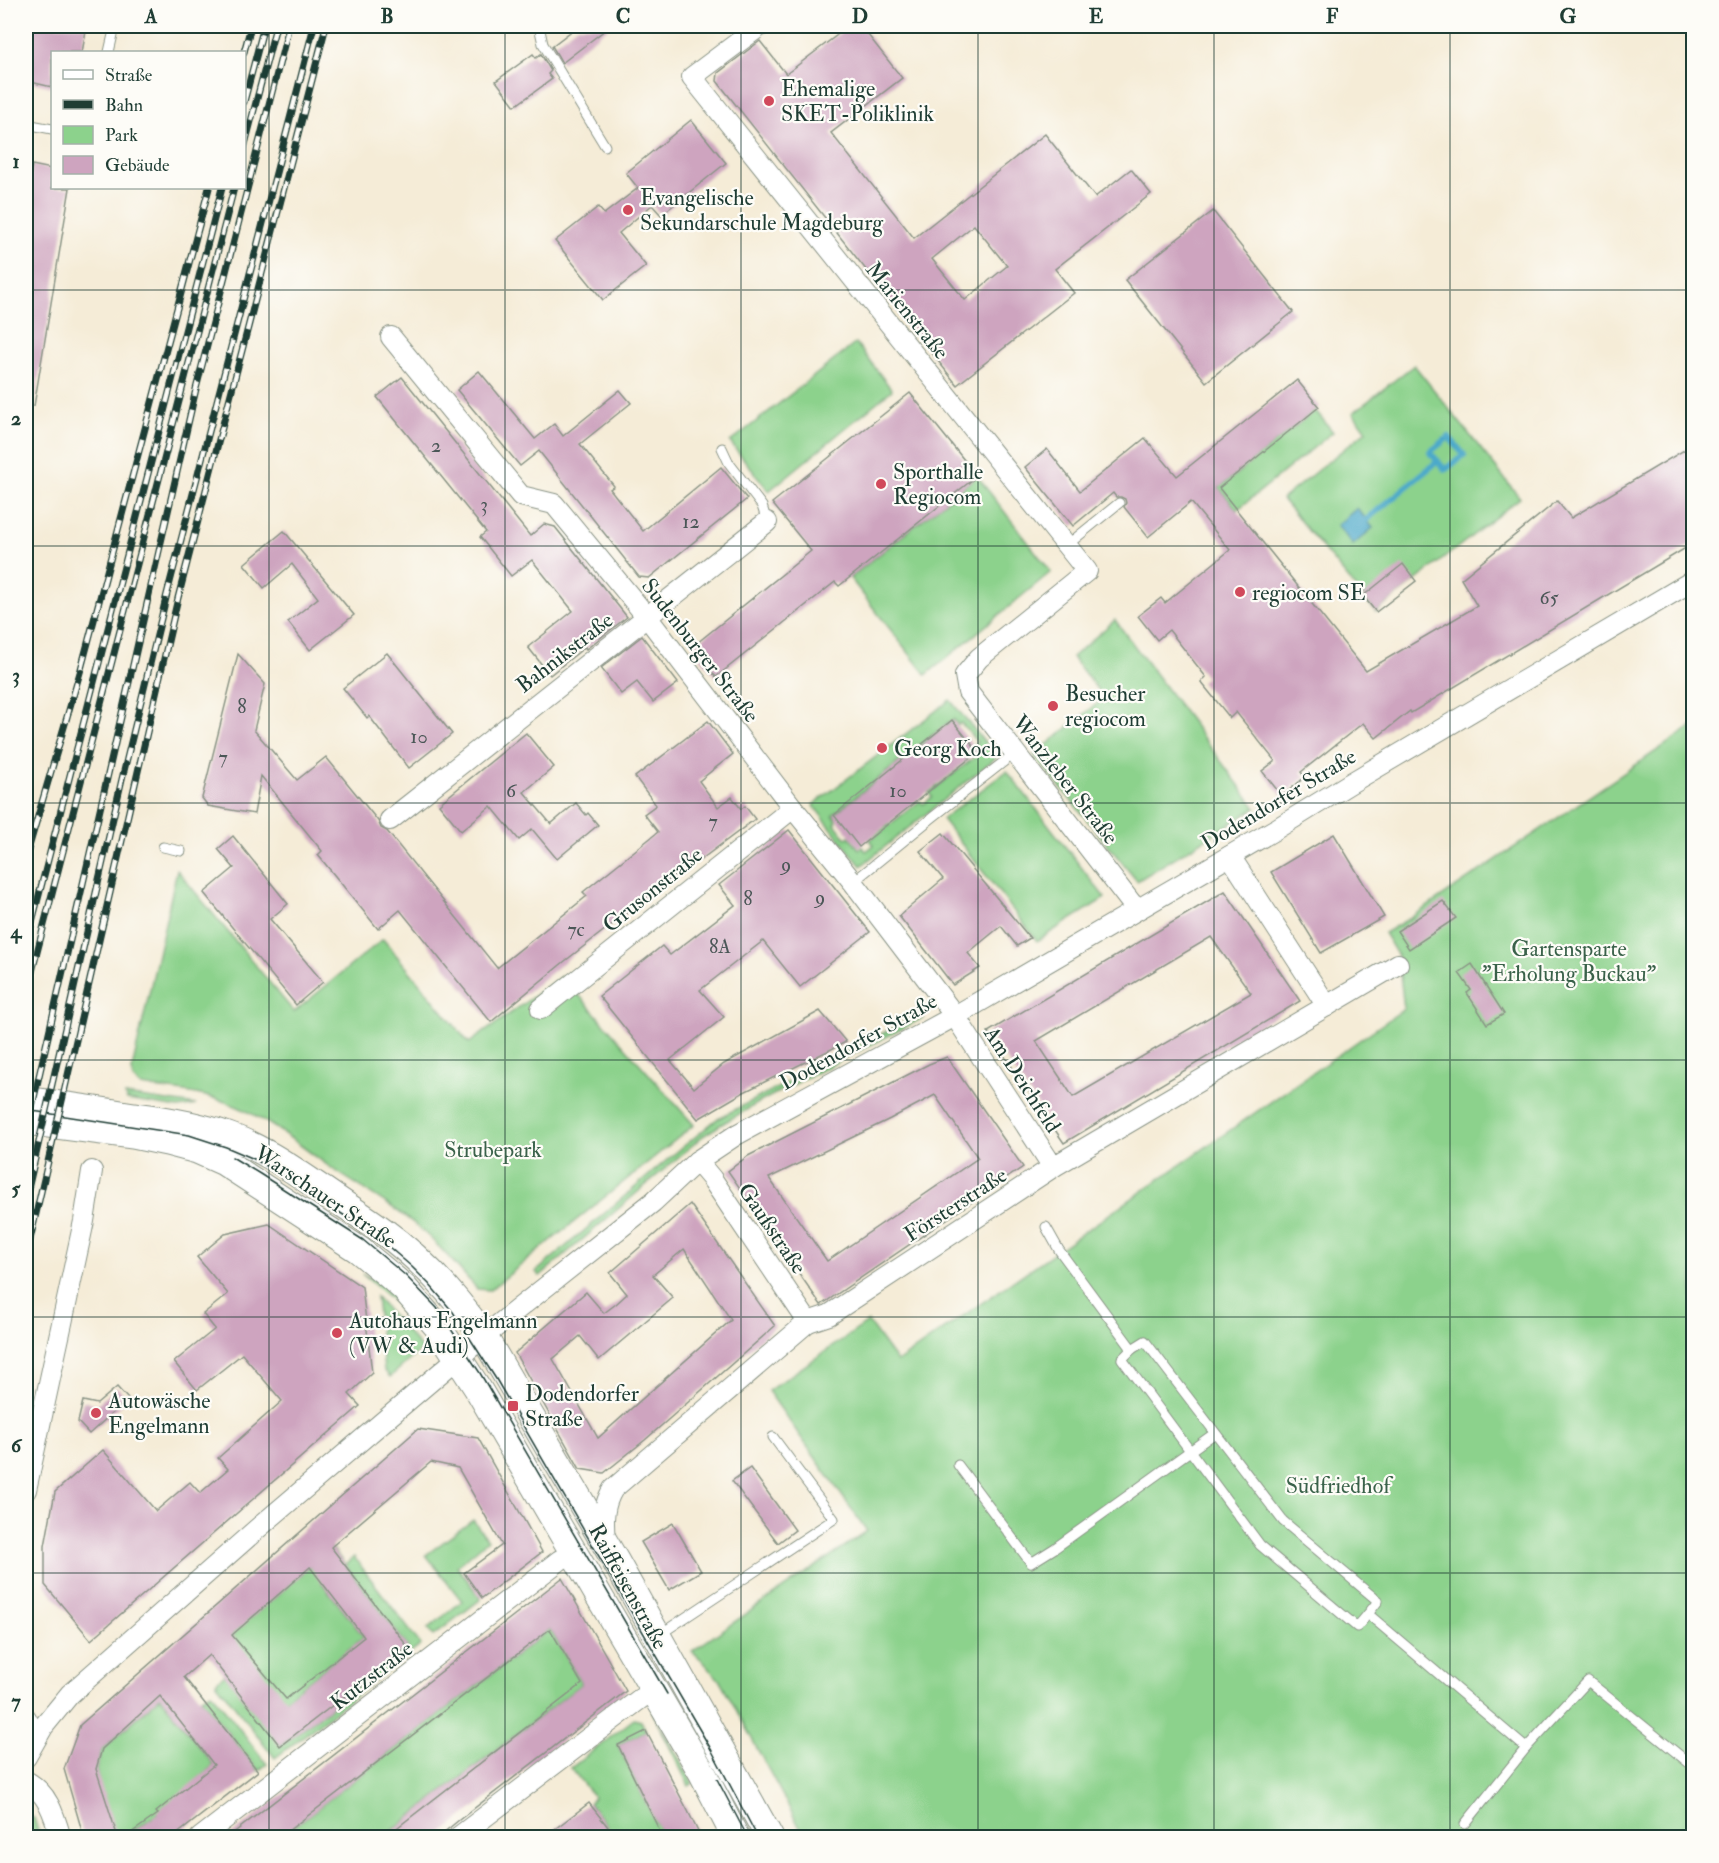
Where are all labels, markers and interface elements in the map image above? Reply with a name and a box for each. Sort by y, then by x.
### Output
text: A [144,4,158,29]
text: B [380,4,394,29]
text: C [616,4,630,29]
text: D [852,4,868,29]
text: E [1089,4,1104,29]
text: F [1326,4,1339,29]
text: G [1560,4,1577,29]
legend [51,51,246,189]
text: Straße [105,64,153,87]
place label: Ehemalige SKET-Poliklinik [781,75,935,128]
text: Bahn [105,94,143,117]
marker: Ehemalige SKET-Poliklinik [762,94,776,108]
text: Park [105,124,138,147]
text: 1 [12,149,20,174]
text: Gebäude [105,154,170,177]
place label: Evangelische Sekundarschule Magdeburg [640,184,884,237]
marker: Evangelische Sekundarschule Magdeburg [621,203,635,217]
street label: Marienstraße [859,256,955,365]
text: 2 [11,406,21,431]
house number: 2 [431,433,441,458]
place label: Sporthalle Regiocom [893,458,983,511]
marker: Sporthalle Regiocom [874,477,888,491]
house number: 3 [480,492,488,517]
house number: 12 [682,509,700,534]
street label: Sudenburger Straße [635,573,765,728]
place label: regiocom SE [1252,579,1366,607]
marker: regiocom SE [1233,585,1247,599]
house number: 65 [1540,585,1559,610]
street label: Bahnikstraße [510,606,619,699]
text: 3 [12,663,20,688]
place label: Besucher regiocom [1065,680,1146,733]
house number: 8 [237,694,247,719]
marker: Besucher regiocom [1046,699,1060,713]
street label: Wanzleber Straße [1005,708,1124,850]
house number: 10 [410,724,428,749]
place label: Georg Koch [894,735,1002,763]
marker: Georg Koch [875,741,889,755]
street label: Dodendorfer Straße [1196,742,1361,857]
house number: 7 [218,745,228,770]
house number: 6 [506,778,517,803]
house number: 10 [889,778,907,803]
house number: 7 [708,809,718,834]
street label: Grusonstraße [597,841,708,939]
house number: 9 [779,852,791,877]
house number: 9 [813,885,825,910]
house number: 8 [743,886,753,911]
house number: 7c [567,917,585,942]
text: 4 [10,919,23,944]
house number: 8A [709,934,731,959]
park label: Gartensparte "Erholung Buckau" [1482,935,1657,988]
street label: Dodendorfer Straße [775,987,942,1097]
street label: Am Deichfeld [977,1020,1067,1138]
park label: Strubepark [444,1136,542,1165]
street label: Warschauer Straße [248,1138,402,1255]
street label: Försterstraße [899,1161,1012,1248]
text: 5 [12,1176,22,1201]
street label: Gaußstraße [732,1178,813,1279]
place label: Autohaus Engelmann (VW & Audi) [348,1307,538,1360]
marker: Autohaus Engelmann (VW & Audi) [330,1326,344,1340]
place label: Dodendorfer Straße [525,1380,640,1433]
place label: Autowäsche Engelmann [107,1387,210,1440]
marker: Dodendorfer Straße [506,1399,520,1413]
marker: Autowäsche Engelmann [89,1406,103,1420]
text: 6 [11,1433,23,1458]
park label: Südfriedhof [1286,1472,1393,1500]
street label: Raiffeisenstraße [582,1519,674,1654]
street label: Kutzstraße [325,1635,418,1717]
text: 7 [11,1689,21,1714]

